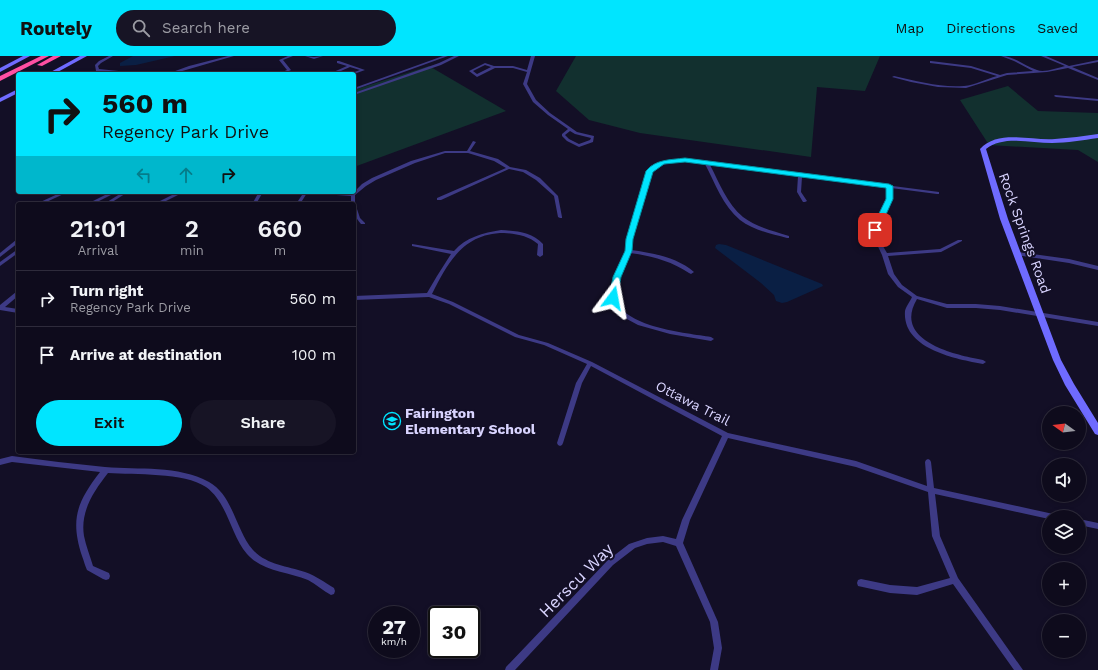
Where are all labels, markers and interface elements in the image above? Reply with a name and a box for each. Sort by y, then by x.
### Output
search box [116,10,396,46]
text: Routely [20,17,92,40]
icon: search [130,17,152,39]
text: Search here [162,19,250,37]
text: Map [896,20,924,36]
text: Directions [946,20,1015,36]
text: Saved [1037,20,1078,36]
text: 560 m [102,87,188,120]
icon: right [36,88,88,140]
text: Regency Park Drive [102,121,269,142]
icon: left [133,164,155,186]
icon: ahead [175,164,197,186]
icon: right [217,164,239,186]
street label: Rock Springs Road [996,170,1054,296]
pin [858,213,892,247]
text: 21:01 [70,215,126,243]
text: 2 [185,215,199,243]
text: 660 [258,215,302,243]
icon: arrive [864,219,886,241]
text: Arrival [78,243,118,258]
text: min [180,243,204,258]
text: m [274,243,286,258]
position arrow [592,277,634,319]
text: Turn right [70,282,143,300]
icon: right [36,288,58,310]
text: 560 m [289,290,336,308]
text: Regency Park Drive [70,300,191,315]
icon: arrive [36,344,58,366]
text: Arrive at destination [70,346,222,364]
text: 100 m [292,346,336,364]
street label: Ottawa Trail [653,377,734,429]
button: Exit [36,400,182,446]
button: Share [190,400,336,446]
place label: Fairington Elementary School [405,405,536,437]
north arrow [1042,406,1086,450]
map controls [1042,406,1086,658]
school or university icon: Fairington Elementary School [382,411,402,431]
button: sound [1042,458,1086,502]
button: layers [1042,510,1086,554]
street label: Herscu Way [535,539,617,621]
button: + [1042,562,1086,606]
speed limit sign: 30 [428,606,480,658]
button: − [1042,614,1086,658]
text: 27 [382,615,406,639]
text: km/h [381,636,407,647]

